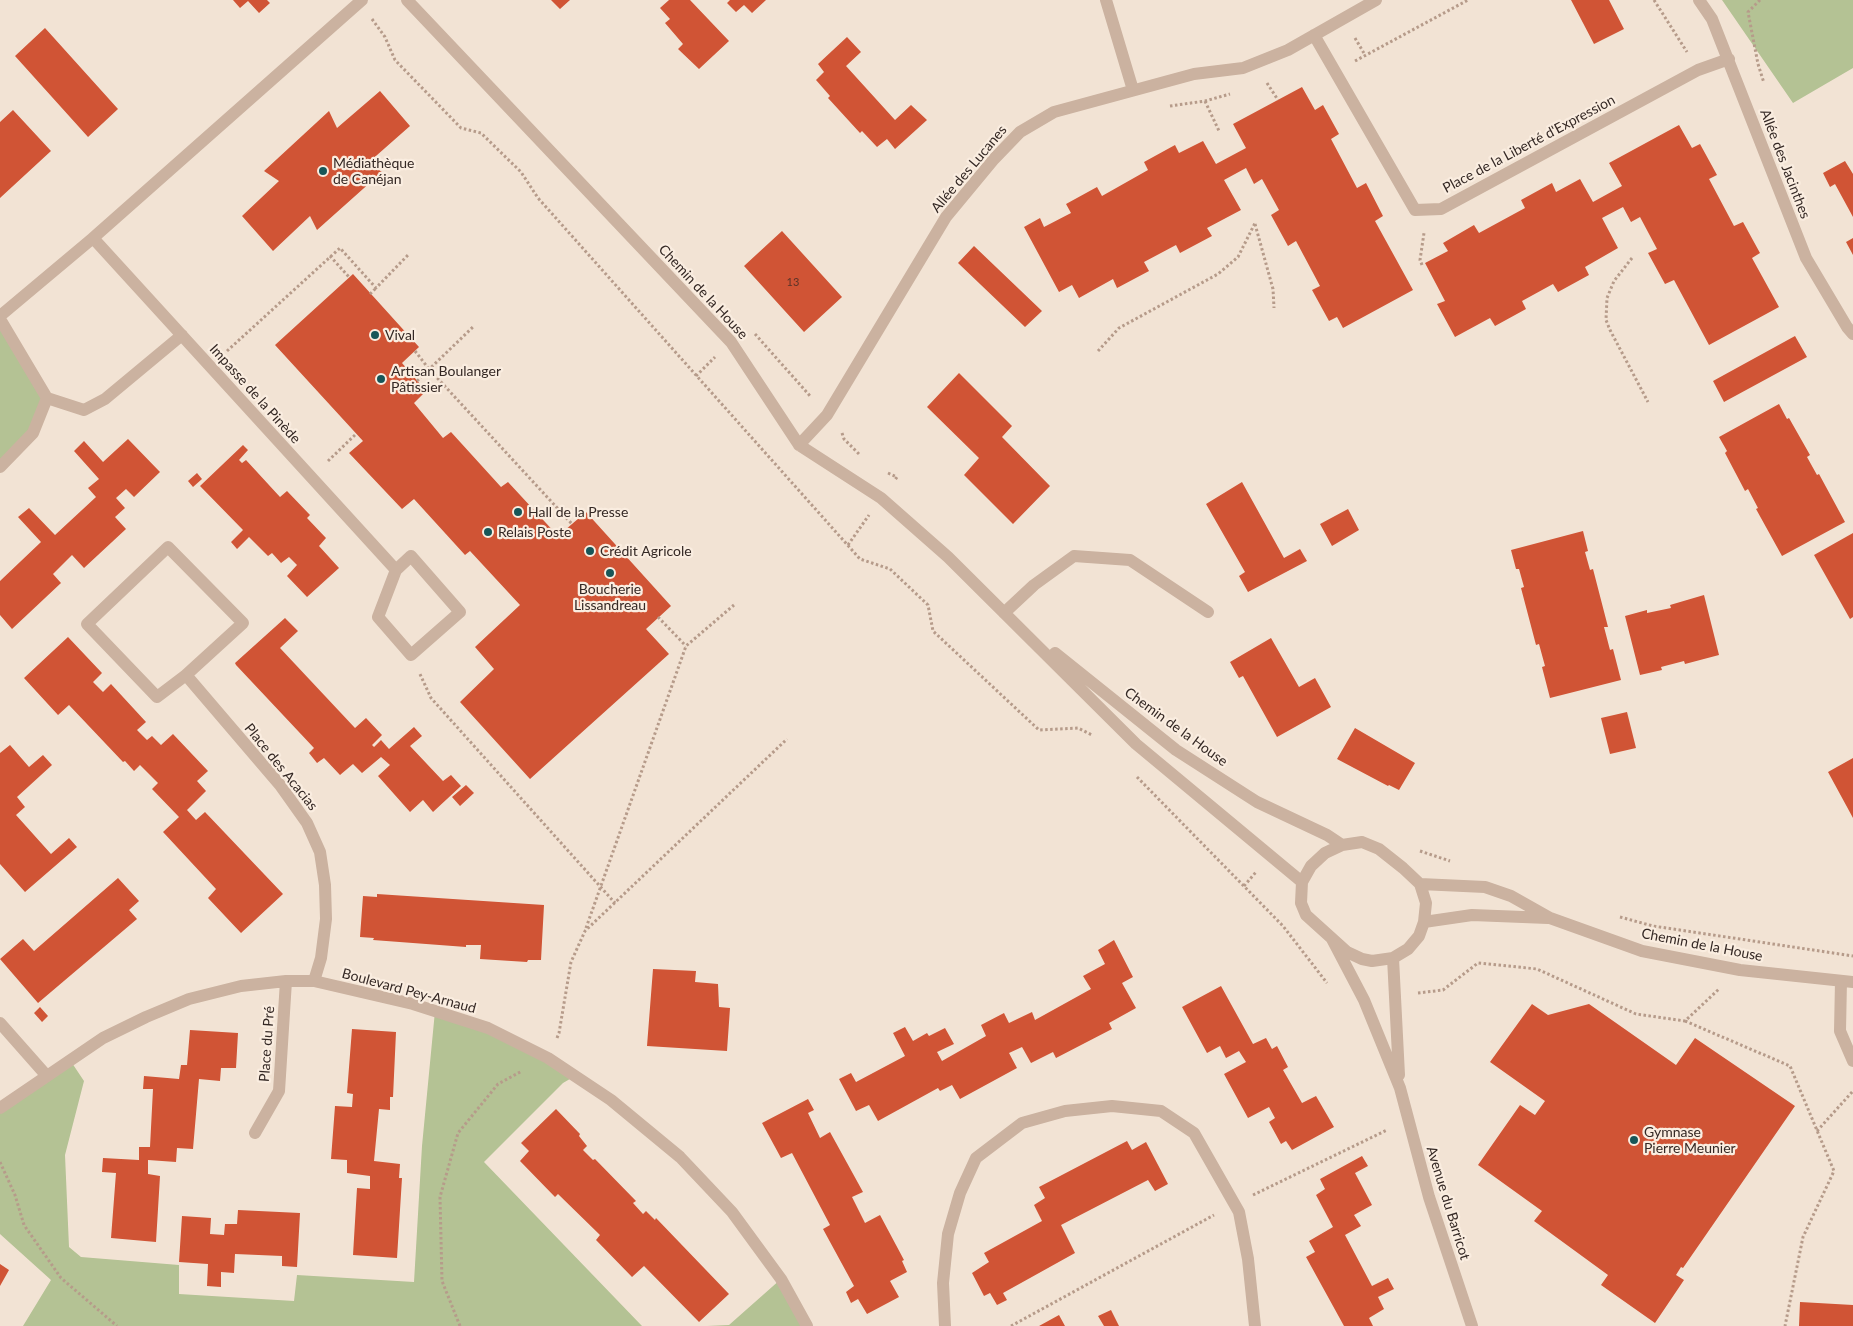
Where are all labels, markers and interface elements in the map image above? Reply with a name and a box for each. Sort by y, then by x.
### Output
street label: Place de la Liberté d'Expression [1440,91,1618,197]
street label: Allée des Jacinthes [1756,107,1814,221]
street label: Allée des Lucanes [928,122,1010,216]
place label: Médiathèque de Canéjan [333,155,415,188]
marker: Médiathèque de Canéjan [317,165,329,177]
street label: Chemin de la House [655,241,751,343]
house number: 13 [787,275,799,289]
place label: Vival [385,327,415,343]
marker: Vival [369,329,381,341]
street label: Impasse de la Pinède [206,341,304,447]
place label: Artisan Boulanger Pâtissier [391,363,501,396]
marker: Artisan Boulanger Pâtissier [375,373,387,385]
place label: Hall de la Presse [528,504,628,520]
marker: Hall de la Presse [512,506,524,518]
place label: Relais Poste [498,524,571,540]
marker: Relais Poste [482,526,494,538]
place label: Crédit Agricole [600,543,692,559]
marker: Crédit Agricole [584,545,596,557]
marker: Boucherie Lissandreau [604,567,616,579]
place label: Boucherie Lissandreau [574,581,646,614]
street label: Chemin de la House [1121,684,1231,770]
street label: Place des Acacias [241,720,321,814]
street label: Chemin de la House [1640,925,1764,965]
street label: Boulevard Pey-Arnaud [340,965,478,1017]
street label: Place du Pré [256,1006,278,1082]
place label: Gymnase Pierre Meunier [1644,1124,1736,1156]
marker: Gymnase Pierre Meunier [1628,1134,1640,1146]
street label: Avenue du Barricot [1423,1144,1473,1262]

